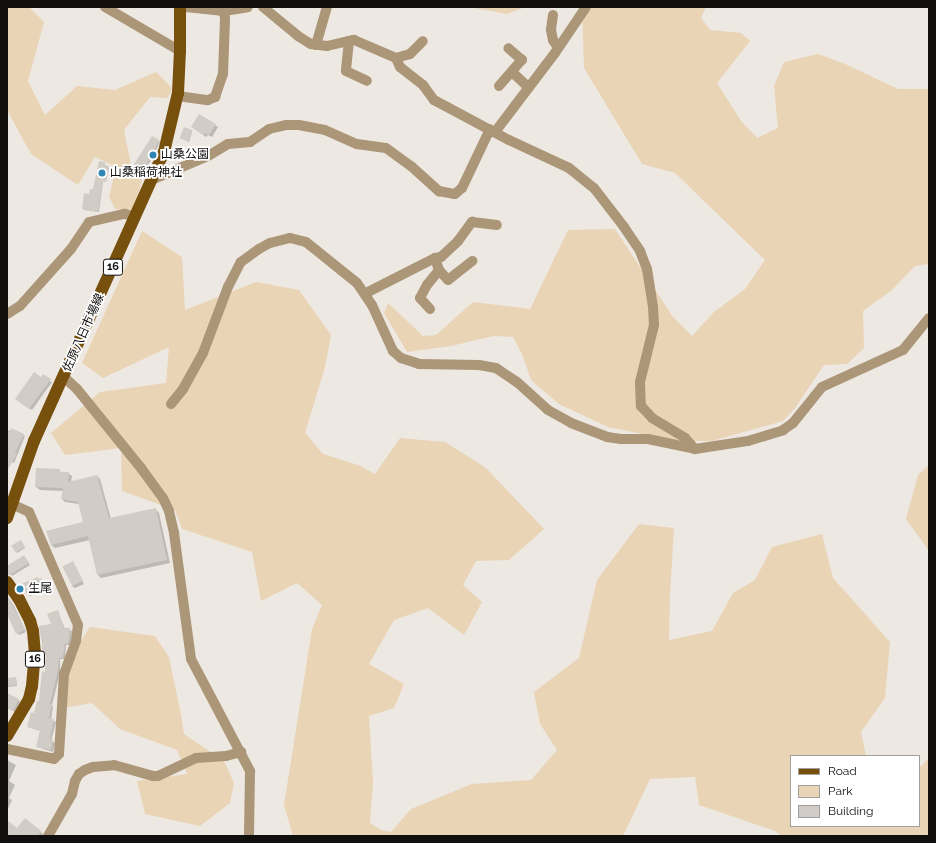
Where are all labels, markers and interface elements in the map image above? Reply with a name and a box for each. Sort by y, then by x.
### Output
place label: 山桑公園 [161,148,209,162]
marker: 山桑公園 [148,150,158,160]
place label: 山桑稲荷神社 [110,166,182,180]
marker: 山桑稲荷神社 [97,168,107,178]
road number: 16 [102,258,124,276]
street label: 佐原八日市場線 [60,292,108,374]
place label: 生尾 [28,582,52,596]
marker: 生尾 [15,584,25,594]
road number: 16 [24,650,46,668]
legend [790,755,920,827]
text: Road [828,764,857,778]
text: Park [828,784,853,798]
text: Building [828,804,874,818]

